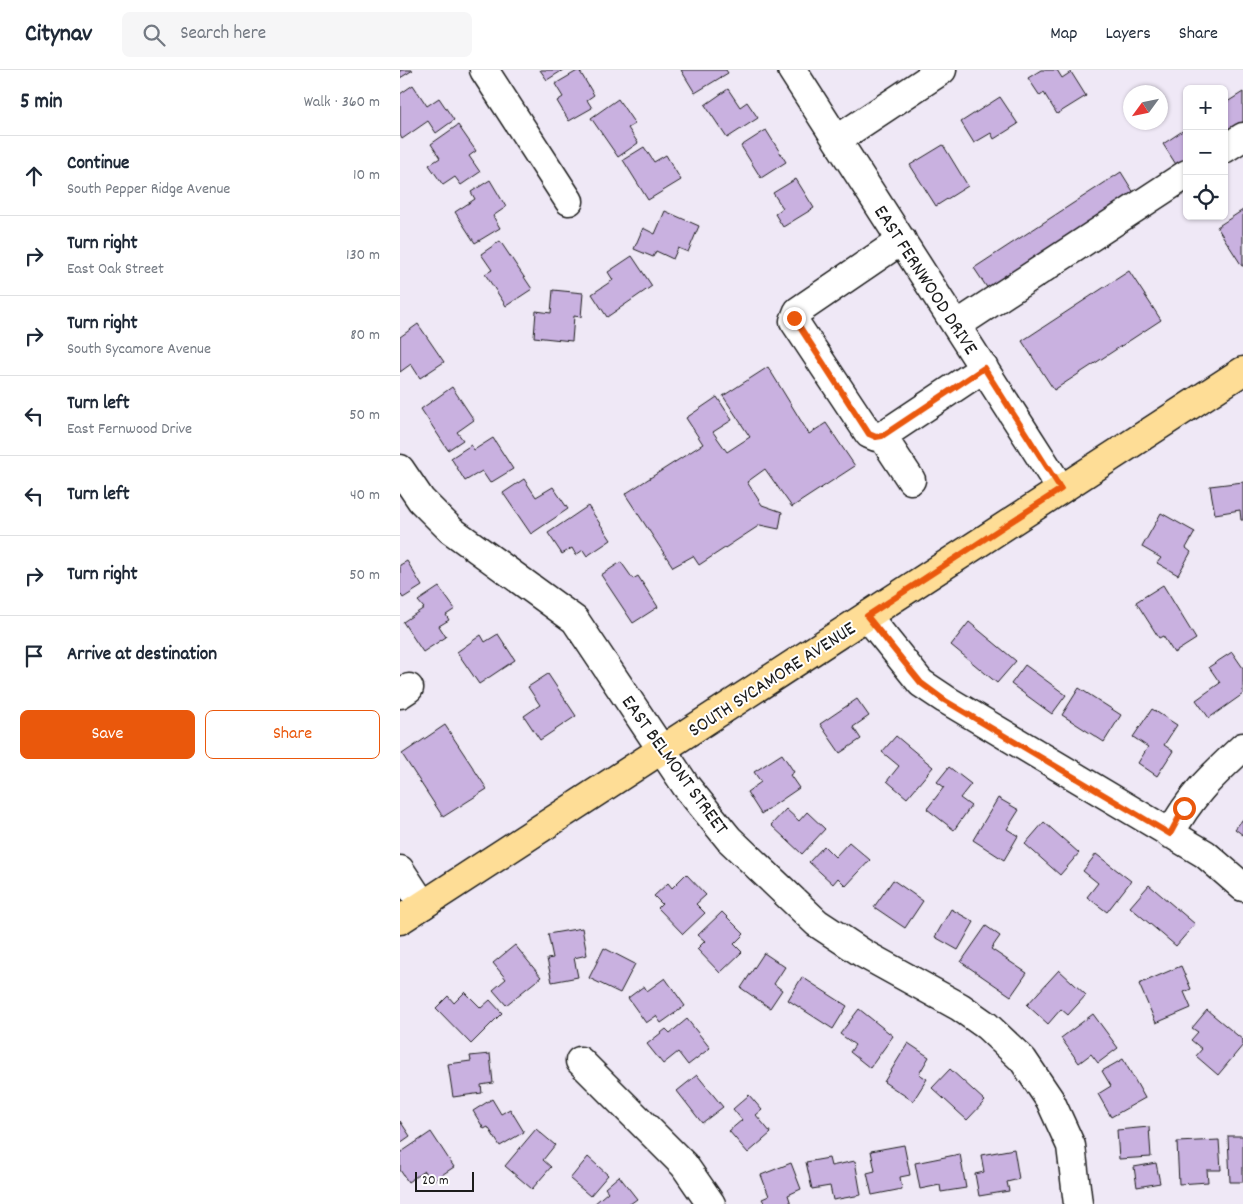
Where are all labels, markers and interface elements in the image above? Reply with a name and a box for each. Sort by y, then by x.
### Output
search box [122,12,472,57]
text: Citynav [25,18,92,52]
icon: search [140,21,168,49]
text: Search here [180,21,266,48]
text: Map [1050,22,1077,47]
text: Layers [1105,22,1151,47]
text: Share [1179,22,1218,47]
north arrow [1123,85,1168,130]
map controls [1183,85,1228,220]
button: + [1183,85,1228,130]
text: 5 min [20,88,63,118]
text: Walk · 360 m [304,91,380,114]
button: − [1183,130,1228,175]
text: Continue [67,151,129,178]
icon: ahead [20,162,48,190]
text: 10 m [353,164,380,187]
button: locate [1183,175,1228,220]
text: South Pepper Ridge Avenue [67,178,230,201]
street label: EAST FERNWOOD DRIVE [866,200,983,361]
text: Turn right [67,231,138,258]
icon: right [20,242,48,270]
text: 130 m [346,244,380,267]
text: East Oak Street [67,258,164,281]
route end [783,307,806,330]
text: Turn right [67,311,138,338]
icon: right [20,322,48,350]
text: 80 m [350,324,380,347]
text: South Sycamore Avenue [67,338,211,361]
text: Turn left [67,391,130,418]
icon: left [20,402,48,430]
text: 50 m [349,404,380,427]
text: East Fernwood Drive [67,418,192,441]
icon: left [20,482,48,510]
text: Turn left [67,482,130,509]
text: 40 m [350,484,380,507]
icon: right [20,562,48,590]
text: Turn right [67,562,138,589]
text: 50 m [349,564,380,587]
street label: SOUTH SYCAMORE AVENUE [683,616,862,745]
icon: arrive [20,642,48,670]
text: Arrive at destination [67,642,217,669]
street label: EAST BELMONT STREET [613,690,734,841]
button: Save [20,710,195,759]
button: Share [205,710,380,759]
route start [1173,797,1196,820]
scale bar [415,1169,474,1192]
text: 20 m [422,1171,449,1191]

